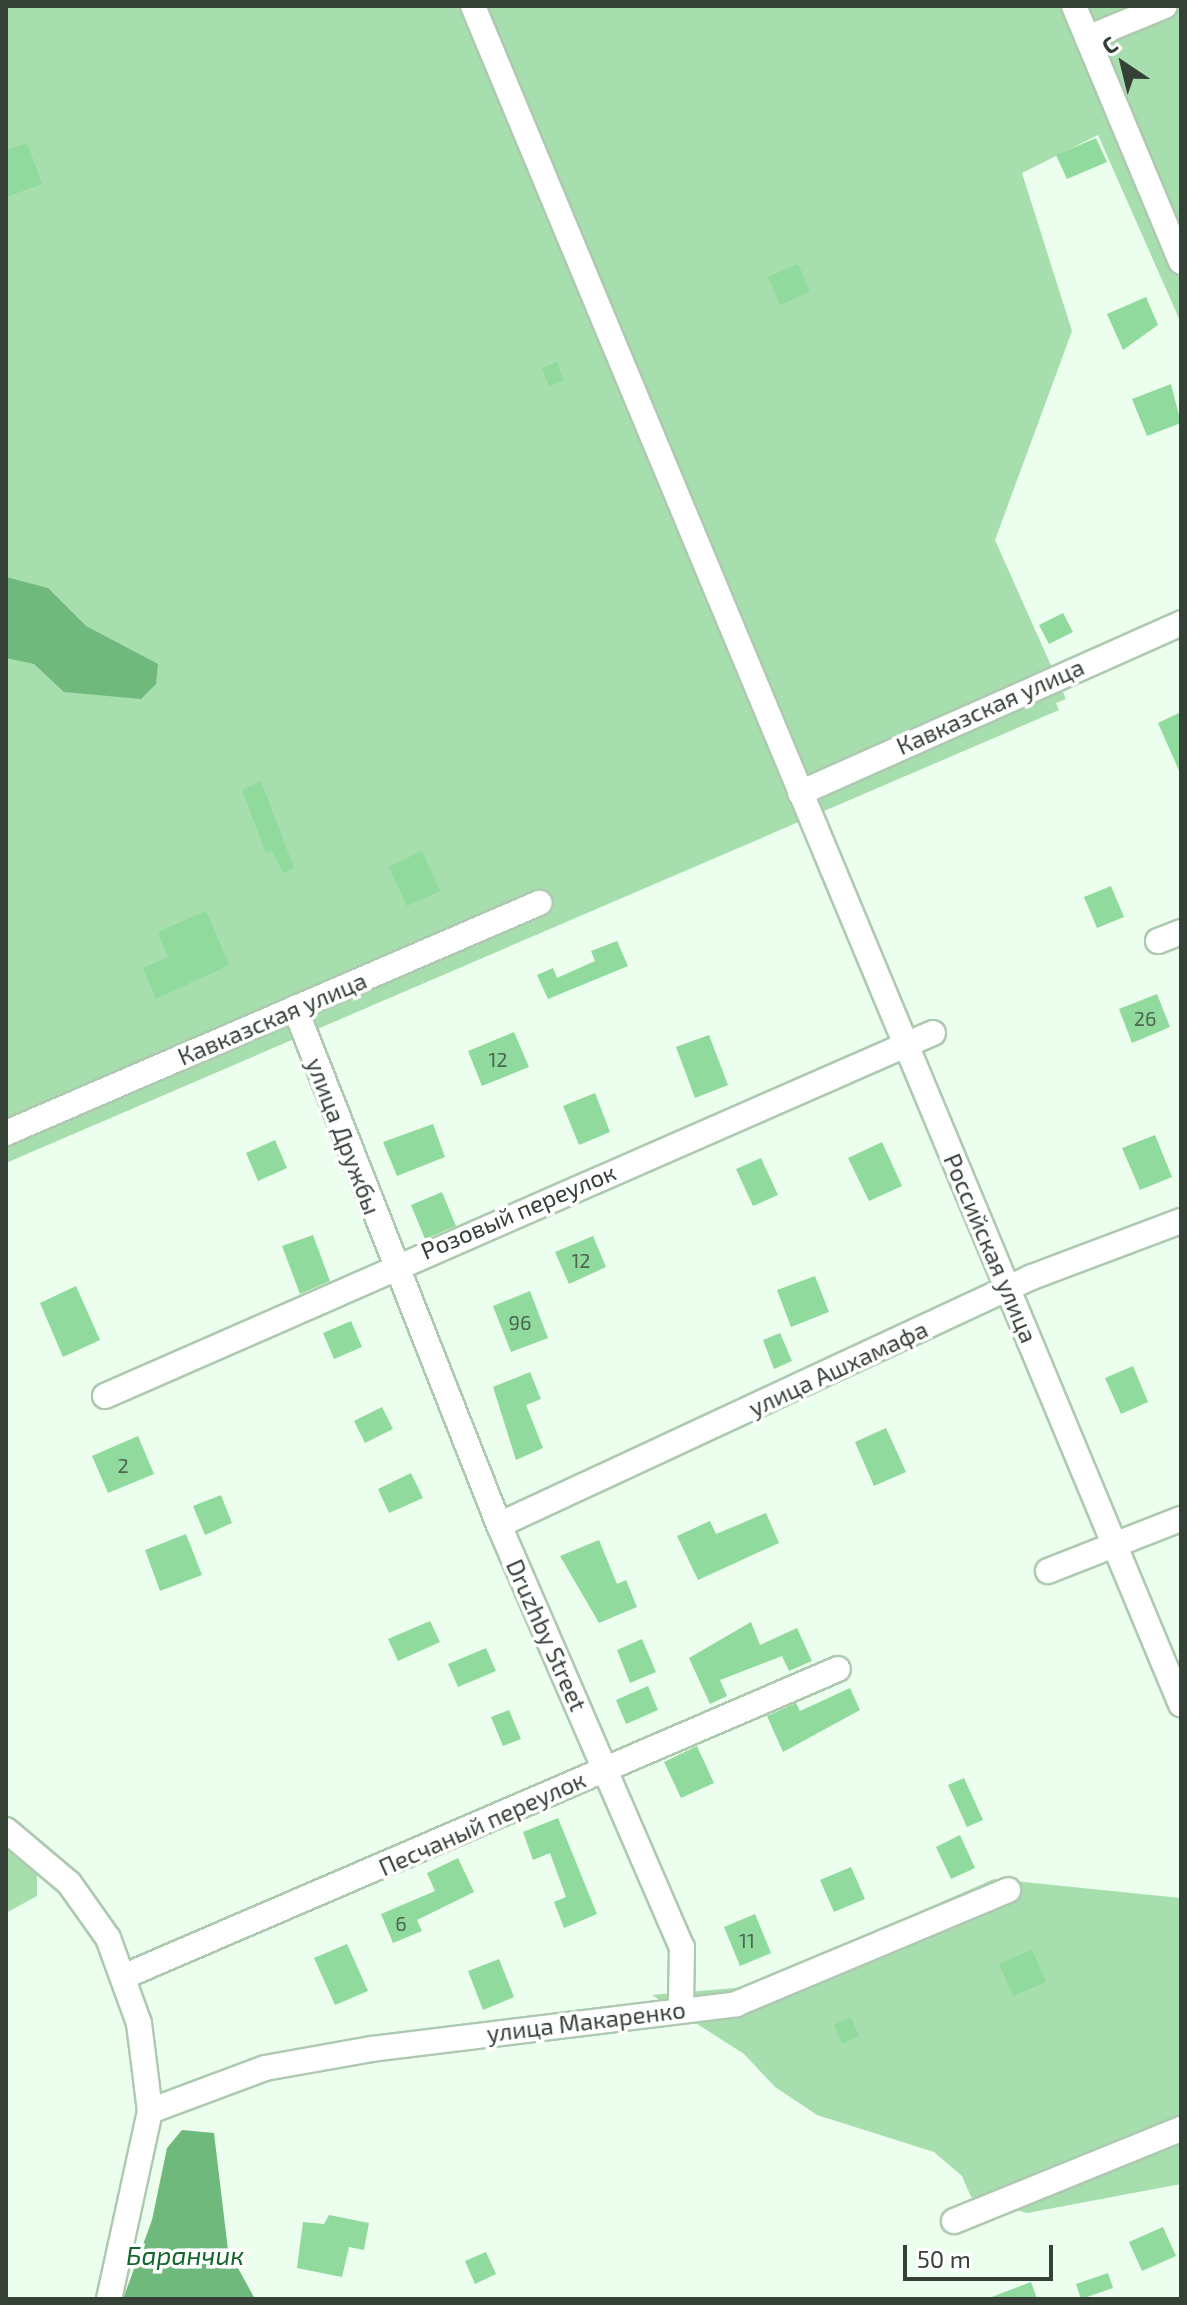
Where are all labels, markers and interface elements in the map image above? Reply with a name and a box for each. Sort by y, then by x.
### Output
north arrow [1083,24,1163,104]
text: С [1096,30,1122,59]
street label: Кавказcкая улица [892,652,1088,760]
street label: Кавказcкая улица [173,965,371,1071]
house number: 26 [1134,1006,1156,1030]
house number: 12 [488,1047,508,1071]
street label: улица Дружбы [301,1054,387,1218]
street label: Российская улица [938,1149,1044,1347]
street label: Розовый переулок [416,1157,620,1265]
house number: 12 [571,1248,591,1272]
house number: 96 [509,1310,531,1334]
street label: улица Ашхамафа [744,1314,932,1422]
house number: 2 [117,1453,129,1477]
street label: Druzhby Street [501,1554,593,1716]
street label: Песчаный переулок [374,1764,590,1882]
house number: 6 [395,1911,407,1935]
house number: 11 [739,1928,755,1952]
street label: улица Макаренко [485,1995,687,2047]
scale bar [907,2229,1057,2279]
water label: Баранчик [126,2239,244,2271]
text: 50 m [917,2244,971,2273]

